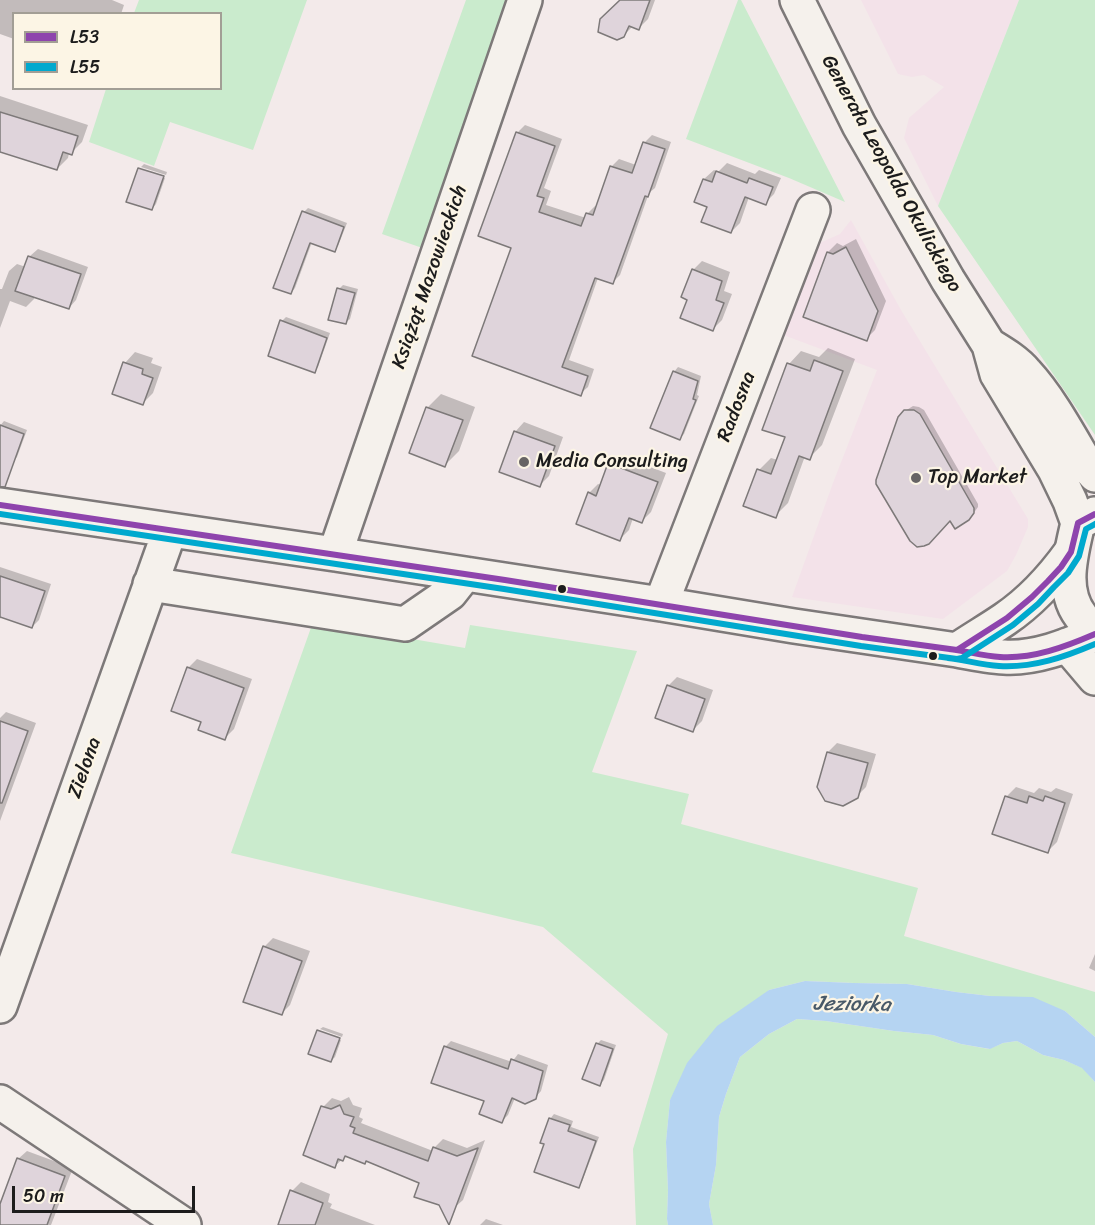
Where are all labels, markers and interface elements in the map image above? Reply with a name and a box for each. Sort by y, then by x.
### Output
legend [12,12,222,90]
text: L53 [70,21,99,53]
text: L55 [70,51,100,83]
street label: Generała Leopolda Okulickiego [816,51,966,297]
street label: Książąt Mazowieckich [387,182,473,372]
street label: Radosna [713,369,761,445]
place label: Media Consulting [536,450,688,474]
marker: Media Consulting [517,455,531,469]
place label: Top Market [928,466,1027,490]
marker: Top Market [909,471,923,485]
unlabelled marker [556,583,568,595]
unlabelled marker [927,650,939,662]
street label: Zielona [63,734,107,802]
water label: Jeziorka [813,992,891,1018]
scale bar [15,1174,198,1212]
text: 50 m [23,1180,64,1212]

